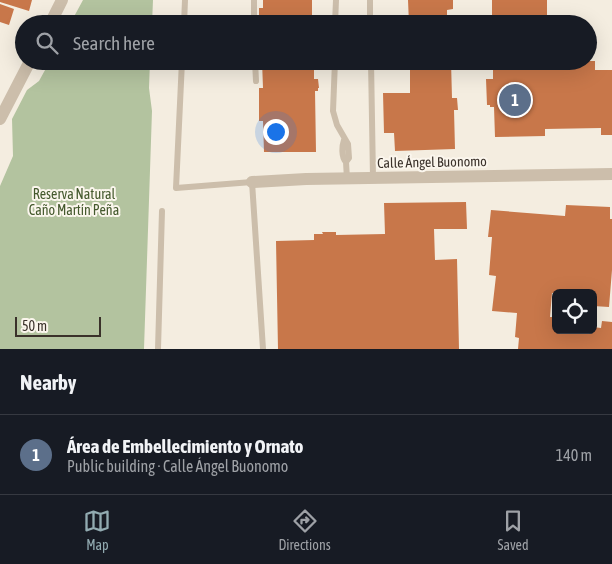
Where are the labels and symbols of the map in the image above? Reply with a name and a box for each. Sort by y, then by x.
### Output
pin: 1 [499,81,531,119]
your location [263,119,289,145]
street label: Calle Ángel Buonomo [377,153,487,171]
park label: Reserva Natural Caño Martín Peña [29,186,119,218]
scale bar [15,314,101,337]

